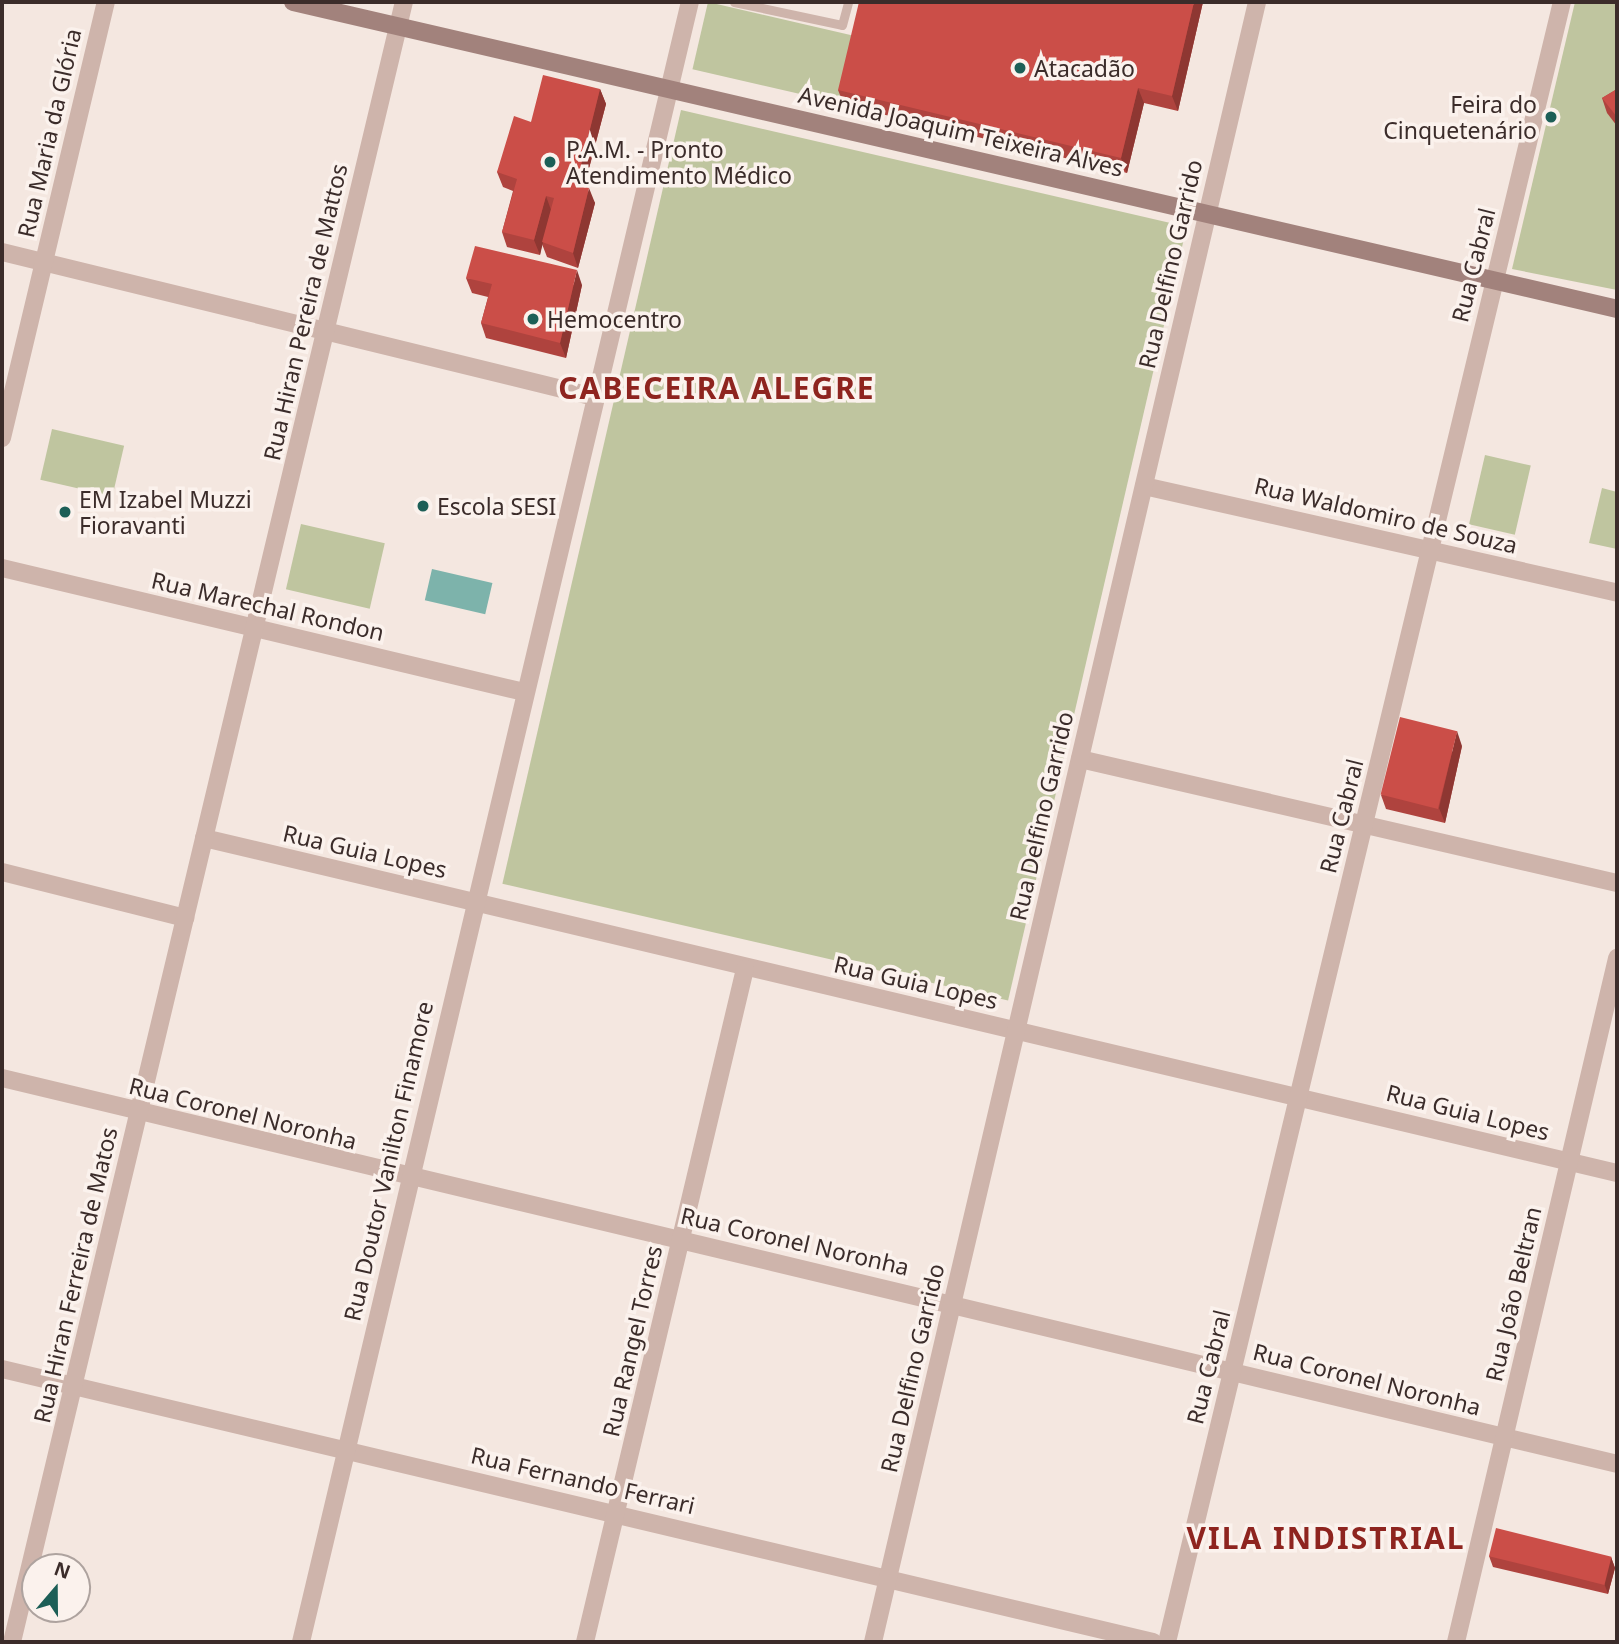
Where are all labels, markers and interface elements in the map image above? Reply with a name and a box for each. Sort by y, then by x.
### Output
street label: Rua Maria da Glória [12,26,86,240]
place label: Atacadão [1034,54,1135,82]
marker: Atacadão [1012,60,1028,76]
street label: Avenida Joaquim Teixeira Alves [796,80,1126,182]
place label: Feira do Cinquetenário [1383,90,1537,144]
marker: Feira do Cinquetenário [1543,109,1559,125]
place label: P.A.M. - Pronto Atendimento Médico [566,135,792,189]
marker: P.A.M. - Pronto Atendimento Médico [540,152,560,172]
street label: Rua Delfino Garrido [1133,157,1207,371]
street label: Rua Hiran Pereira de Mattos [257,161,353,463]
street label: Rua Cabral [1445,205,1501,325]
place label: Hemocentro [547,305,682,333]
marker: Hemocentro [525,311,541,327]
district label: CABECEIRA ALEGRE [560,370,874,406]
street label: Rua Waldomiro de Souza [1252,471,1520,559]
place label: EM Izabel Muzzi Fioravanti [79,485,252,539]
place label: Escola SESI [437,492,556,520]
marker: Escola SESI [415,498,431,514]
marker: EM Izabel Muzzi Fioravanti [57,504,73,520]
street label: Rua Marechal Rondon [149,566,387,646]
street label: Rua Delfino Garrido [1004,709,1078,923]
street label: Rua Cabral [1313,756,1369,876]
street label: Rua Guia Lopes [280,819,450,883]
street label: Rua Guia Lopes [831,950,1001,1014]
street label: Rua Doutor Vanilton Finamore [338,999,438,1323]
street label: Rua Coronel Noronha [126,1071,360,1155]
street label: Rua Guia Lopes [1384,1078,1552,1146]
street label: Rua Hiran Ferreira de Matos [27,1124,123,1426]
street label: Rua Coronel Noronha [678,1201,912,1281]
street label: Rua João Beltran [1479,1204,1547,1384]
street label: Rua Rangel Torres [597,1243,667,1439]
street label: Rua Delfino Garrido [875,1261,949,1475]
street label: Rua Cabral [1180,1307,1236,1427]
street label: Rua Coronel Noronha [1250,1337,1484,1421]
street label: Rua Fernando Ferrari [468,1441,698,1519]
district label: VILA INDISTRIAL [1188,1520,1464,1556]
north arrow [21,1553,91,1623]
text: N [51,1555,74,1585]

